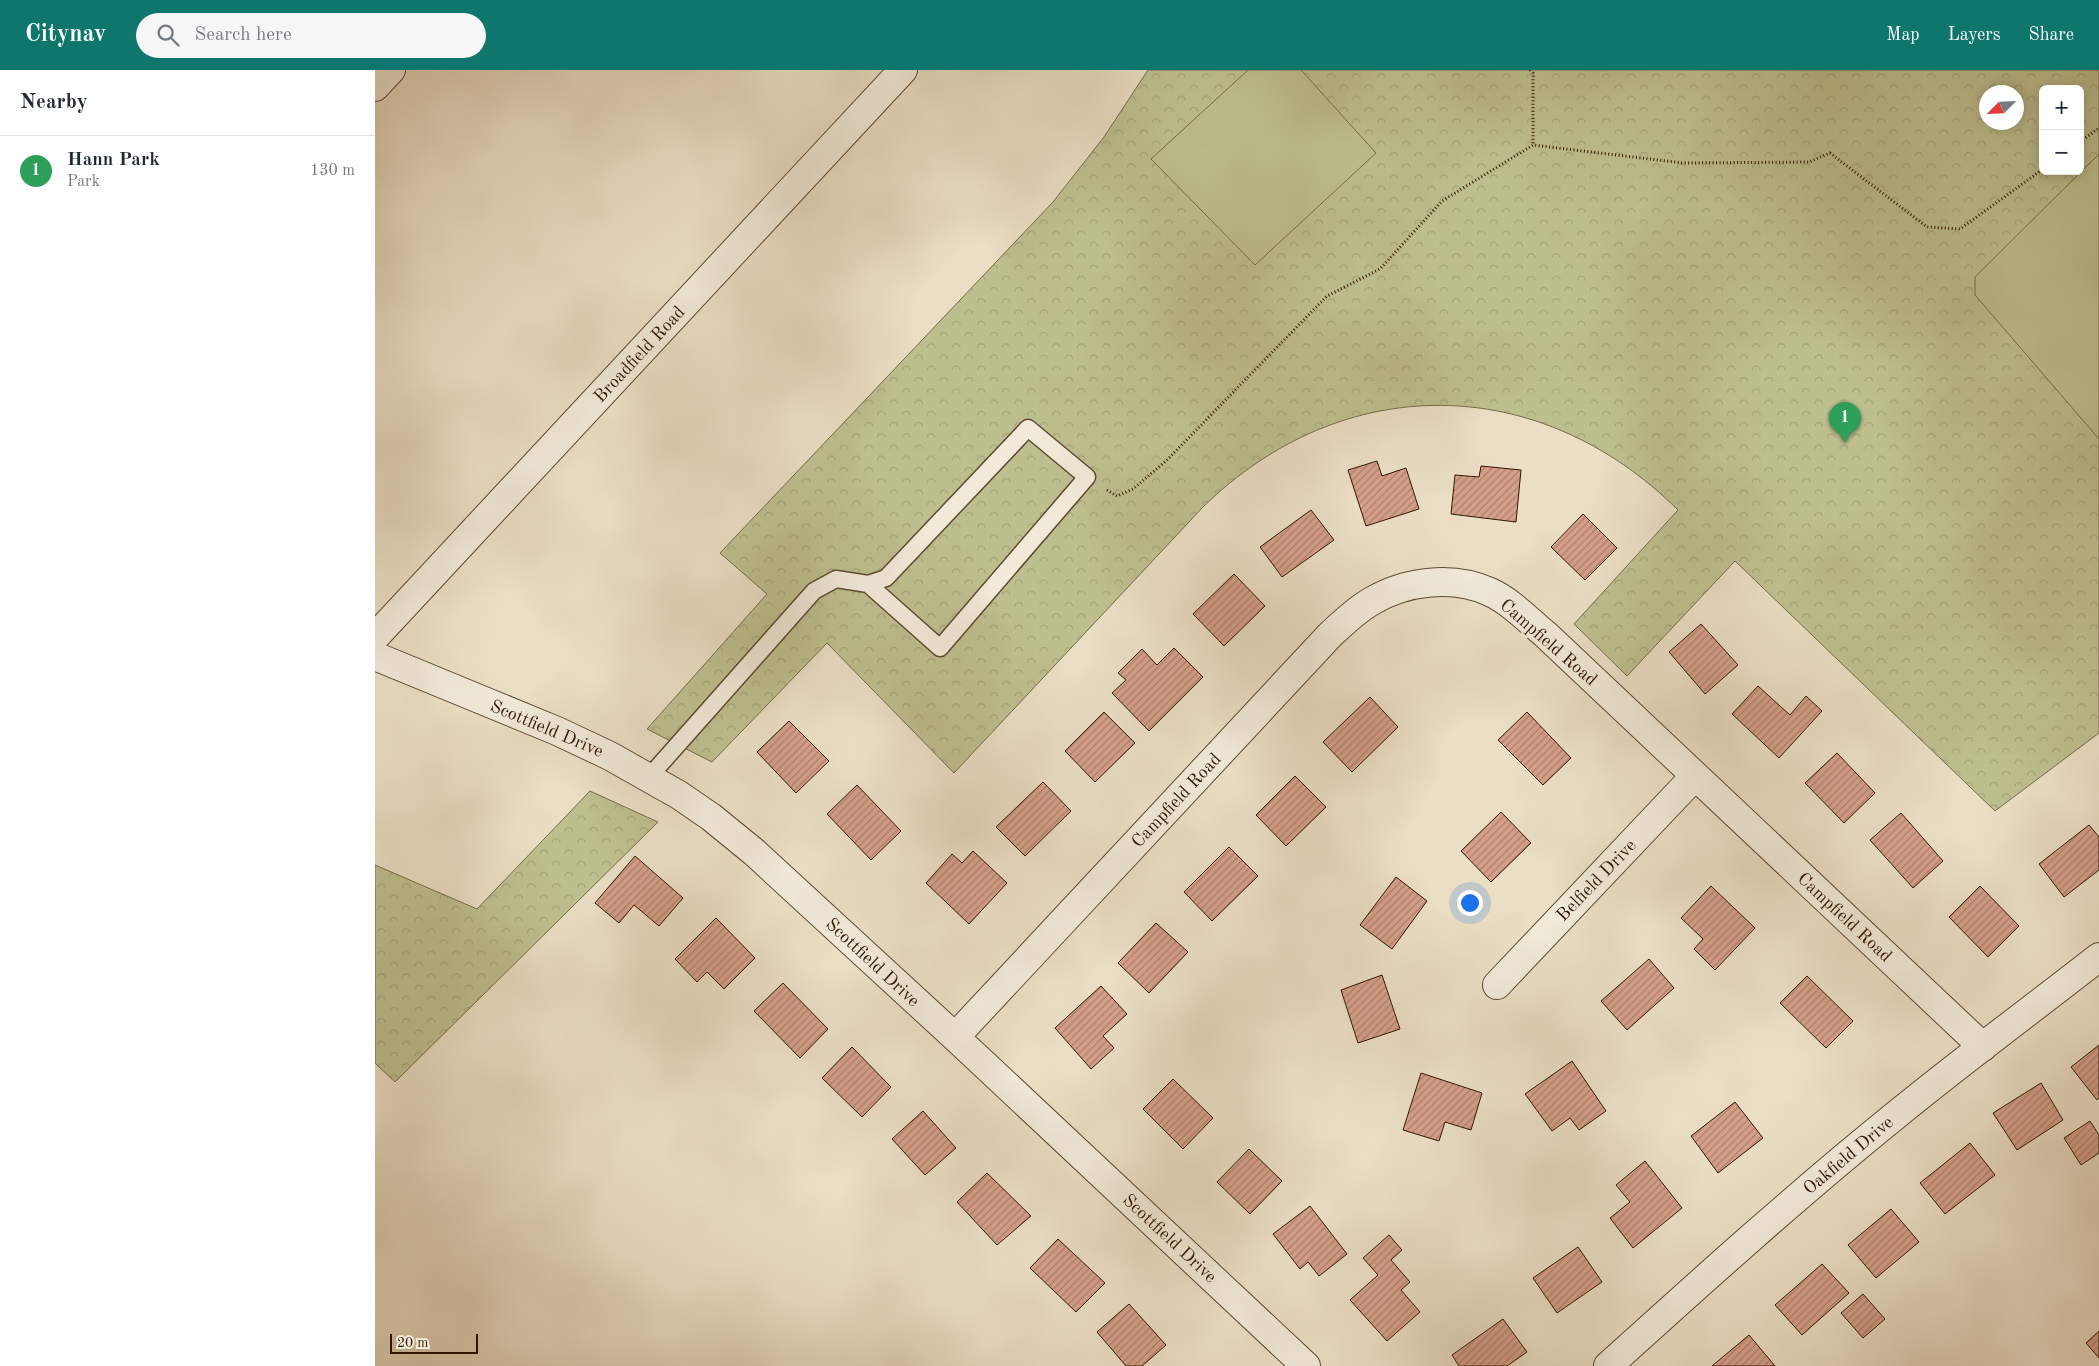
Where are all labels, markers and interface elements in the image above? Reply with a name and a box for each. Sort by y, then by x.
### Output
search box [136,13,486,58]
icon: search [154,21,182,49]
text: Citynav [25,23,106,47]
text: Search here [194,26,292,45]
text: Map [1886,26,1920,44]
text: Layers [1948,26,2000,44]
text: Share [2028,26,2074,44]
north arrow [1979,85,2024,130]
map controls [2039,85,2084,175]
button: + [2039,85,2084,130]
text: Nearby [20,92,88,113]
button: − [2039,130,2084,175]
text: Hann Park [67,151,160,170]
text: 1 [31,163,41,179]
text: 130 m [310,163,355,179]
text: Park [67,174,100,190]
street label: Broadfield Road [591,303,689,406]
pin: 1 [1829,402,1861,443]
street label: Campfield Road [1496,596,1600,690]
street label: Scottfield Drive [487,697,606,761]
street label: Campfield Road [1129,750,1225,851]
street label: Belfield Drive [1553,836,1640,925]
street label: Campfield Road [1794,870,1895,966]
your location [1457,890,1483,916]
street label: Scottfield Drive [822,915,923,1011]
street label: Oakfield Drive [1800,1113,1897,1198]
street label: Scottfield Drive [1119,1191,1220,1287]
scale bar [390,1331,477,1354]
text: 20 m [397,1336,428,1350]

